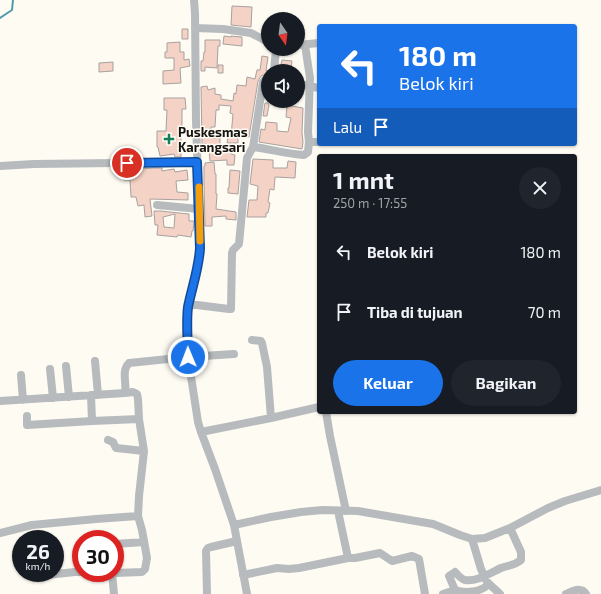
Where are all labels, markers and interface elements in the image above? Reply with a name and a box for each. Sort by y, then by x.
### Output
north arrow [261,12,305,56]
map controls [261,12,305,108]
text: 180 m [399,38,477,72]
icon: left [333,40,385,92]
button: sound [261,64,305,108]
text: Belok kiri [399,72,474,94]
icon: arrive [370,116,392,138]
text: Lalu [333,118,362,136]
place label: Puskesmas Karangsari [178,124,248,155]
marker: Puskesmas Karangsari [163,133,175,145]
pin [110,146,144,180]
icon: arrive [116,152,138,174]
text: 1 mnt [333,165,394,194]
button: close [519,167,561,209]
text: 250 m · 17:55 [333,195,407,211]
icon: left [333,241,355,263]
text: Belok kiri [367,243,433,261]
text: 180 m [520,243,561,261]
icon: arrive [333,301,355,323]
text: Tiba di tujuan [367,303,463,321]
text: 70 m [528,303,561,321]
position arrow [167,336,209,378]
button: Keluar [333,360,443,406]
button: Bagikan [451,360,561,406]
speed limit sign: 30 [72,530,124,582]
text: 26 [26,539,50,563]
text: km/h [26,560,50,572]

